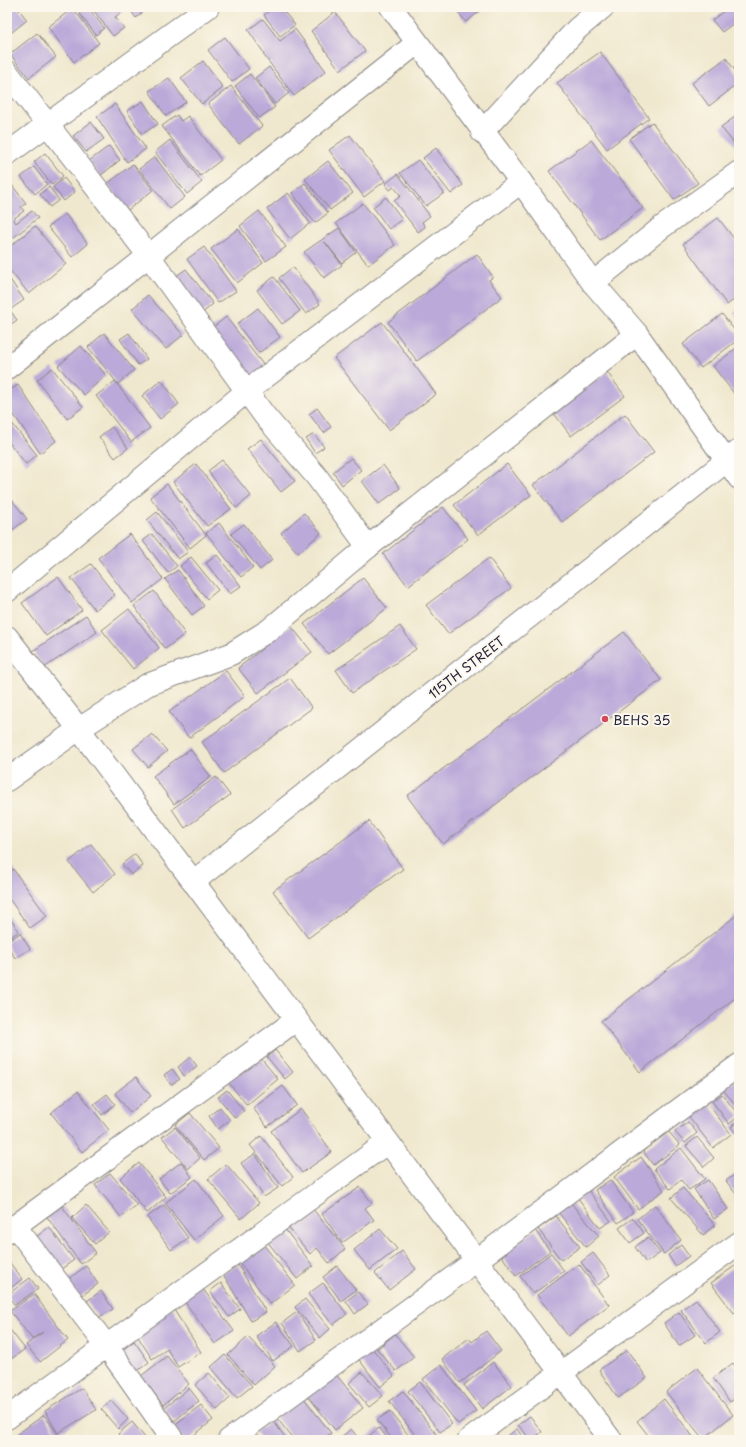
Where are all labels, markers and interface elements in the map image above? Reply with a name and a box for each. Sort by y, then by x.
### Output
street label: 115TH STREET [424,631,508,703]
place label: BEHS 35 [613,710,671,729]
marker: BEHS 35 [600,714,610,724]

